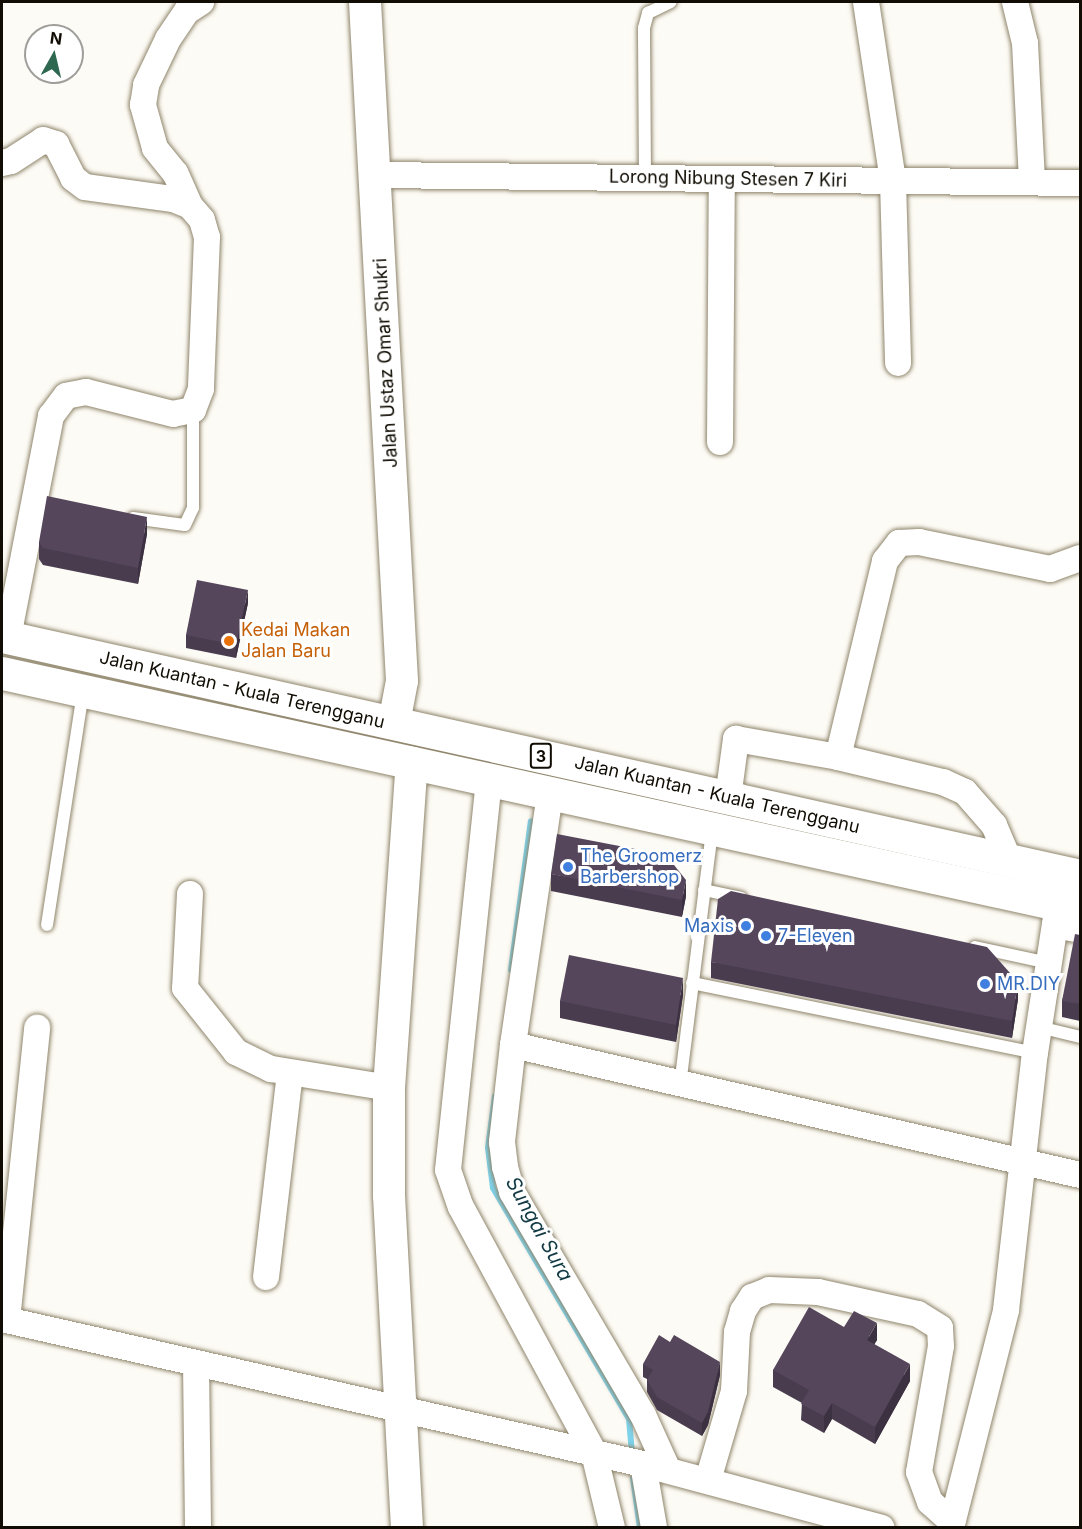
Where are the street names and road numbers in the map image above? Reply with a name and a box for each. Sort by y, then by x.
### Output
street label: Lorong Nibung Stesen 7 Kiri [609,166,847,192]
street label: Jalan Ustaz Omar Shukri [370,258,402,468]
street label: Jalan Kuantan - Kuala Terengganu [97,647,387,733]
road number: 3 [529,743,553,769]
street label: Jalan Kuantan - Kuala Terengganu [572,752,862,838]

